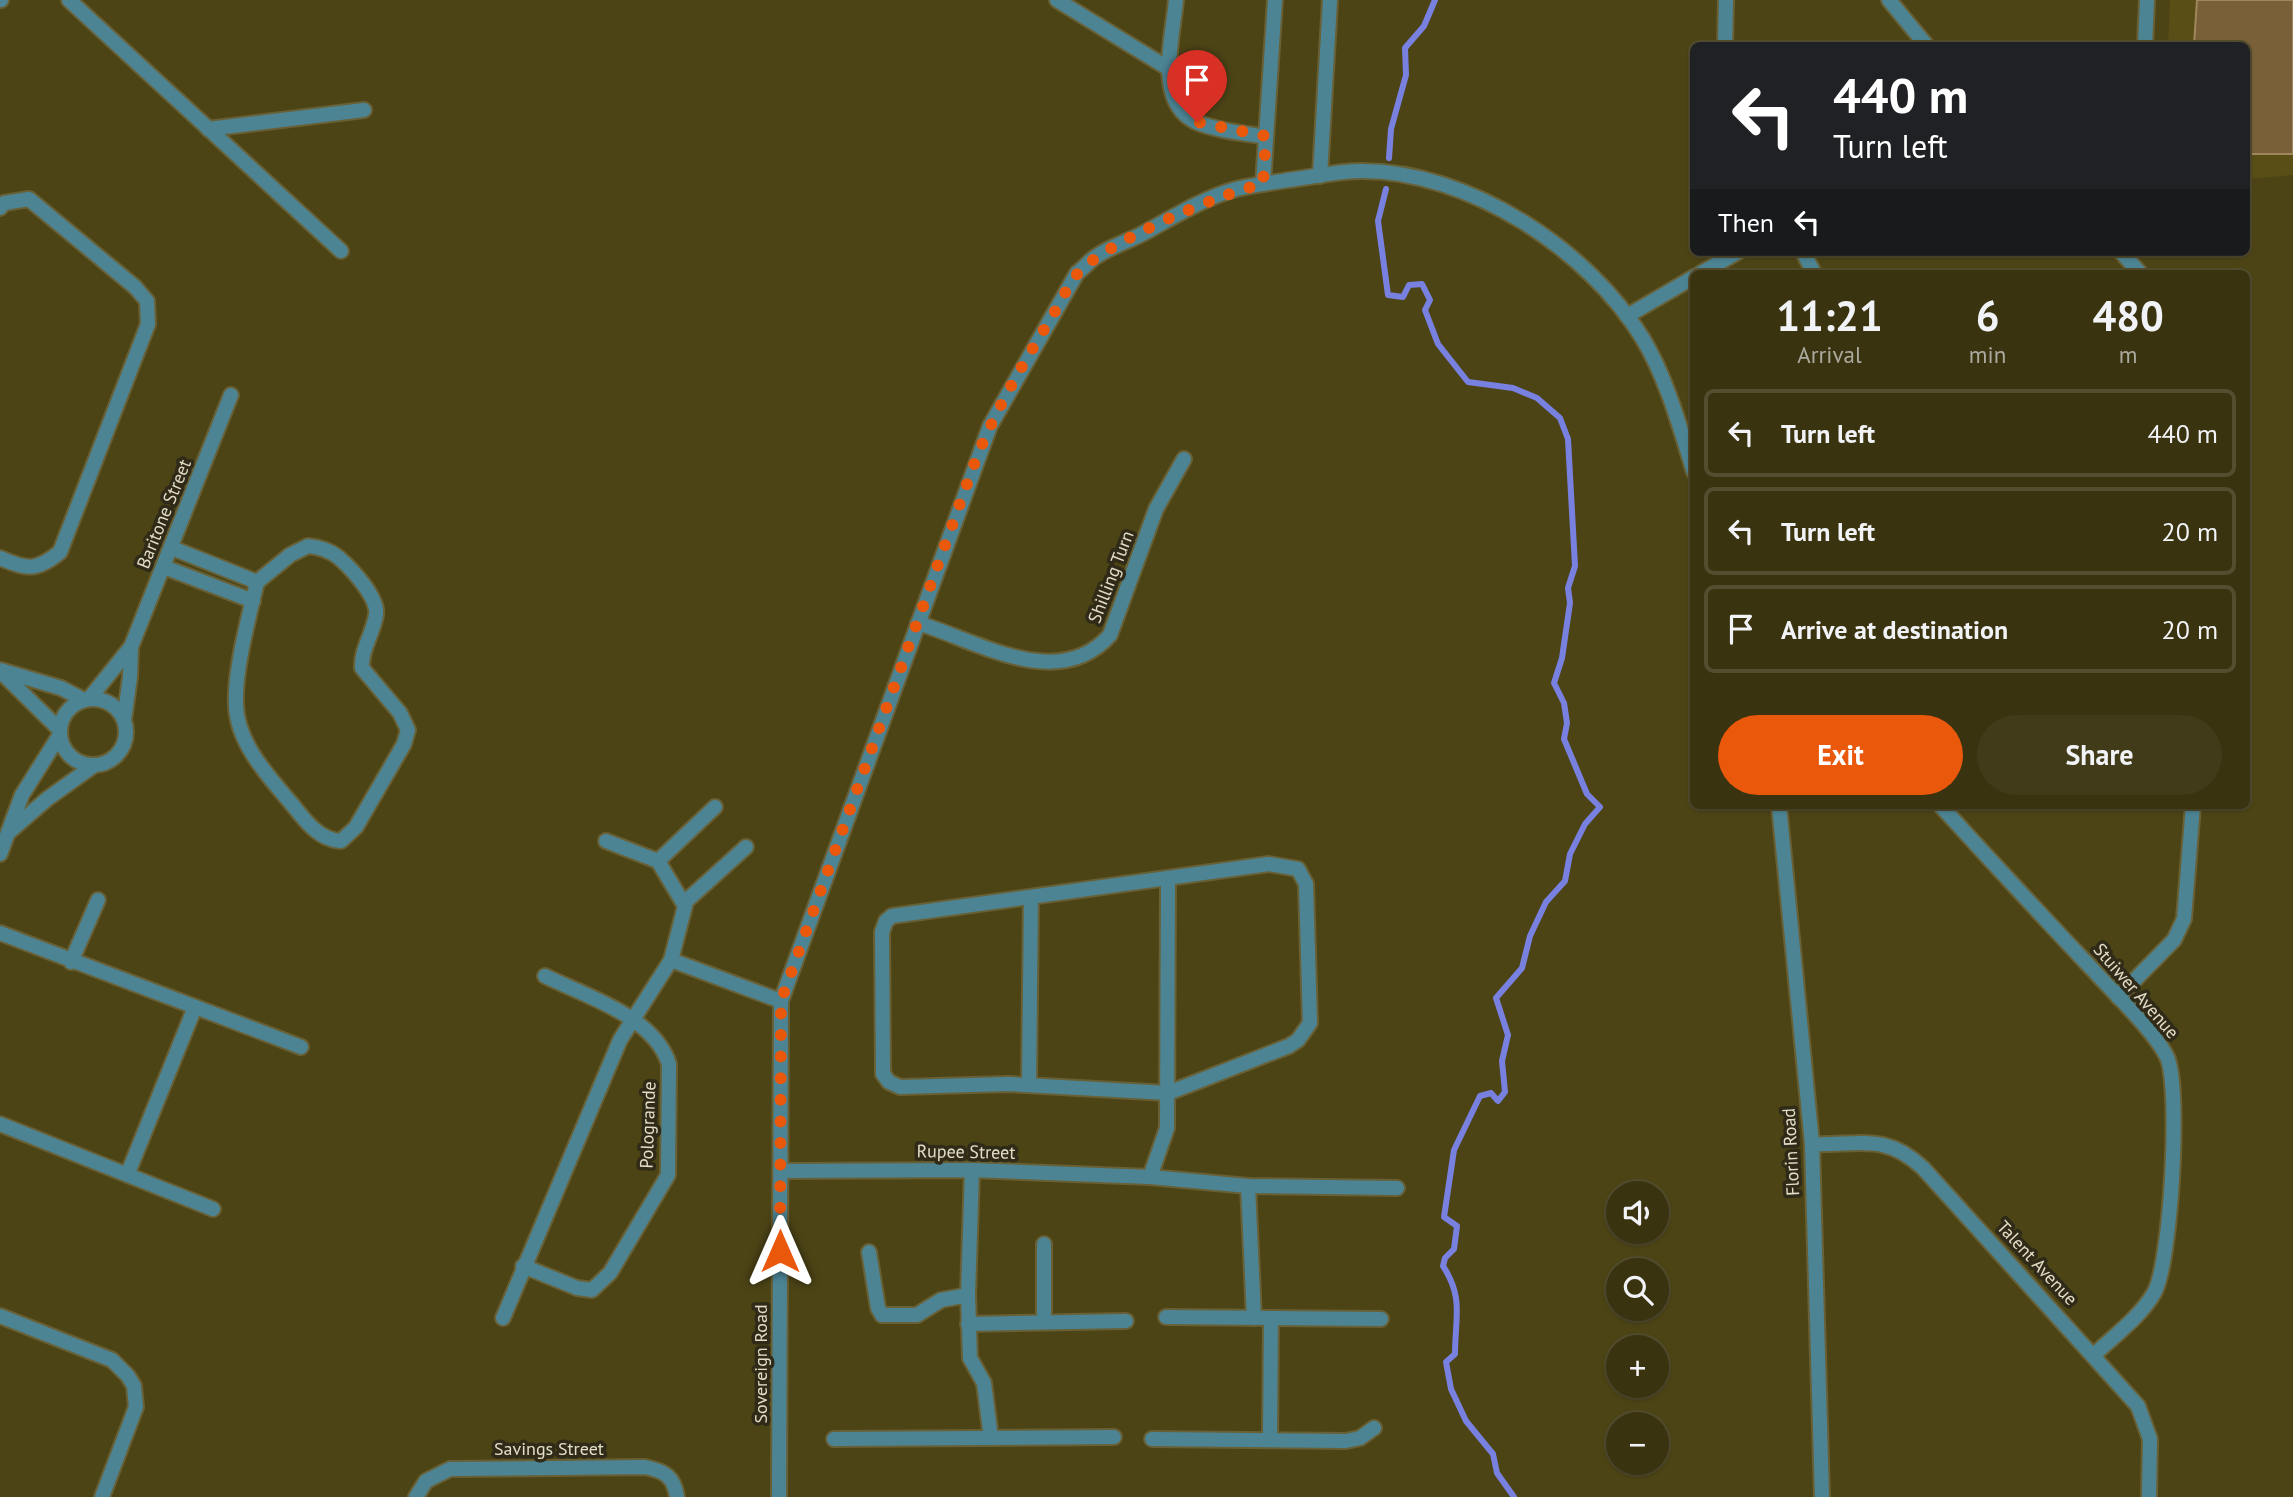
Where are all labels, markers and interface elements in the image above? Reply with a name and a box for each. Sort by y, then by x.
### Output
pin [1167,50,1227,122]
icon: arrive [1178,61,1216,99]
text: 440 m [1833,63,1968,127]
icon: left [1718,70,1809,161]
text: Turn left [1833,125,1948,167]
icon: left [1788,203,1826,241]
text: Then [1718,206,1774,239]
text: 11:21 [1776,288,1883,343]
text: 6 [1976,288,1999,343]
text: 480 [2092,288,2164,343]
text: Arrival [1797,340,1862,369]
text: min [1969,340,2006,369]
text: m [2119,340,2137,369]
icon: left [1722,414,1760,452]
text: Turn left [1781,417,1875,450]
text: 440 m [2147,417,2218,450]
street label: Baritone Street [131,456,196,572]
icon: left [1722,512,1760,550]
text: Turn left [1781,515,1875,548]
text: 20 m [2162,515,2218,548]
street label: Shilling Turn [1082,527,1139,626]
icon: arrive [1722,610,1760,648]
text: Arrive at destination [1781,613,2008,646]
text: 20 m [2162,613,2218,646]
button: Exit [1718,715,1963,795]
button: Share [1977,715,2222,795]
street label: Stuiwer Avenue [2089,938,2184,1043]
street label: Pologrande [634,1081,661,1169]
street label: Florin Road [1777,1108,1804,1197]
street label: Rupee Street [916,1139,1016,1164]
map controls [1606,1181,1669,1475]
button: sound [1606,1181,1669,1244]
position arrow [743,1214,817,1288]
street label: Talent Avenue [1992,1215,2083,1310]
button: search [1606,1258,1669,1321]
street label: Sovereign Road [749,1304,772,1424]
button: + [1606,1335,1669,1398]
button: − [1606,1412,1669,1475]
street label: Savings Street [494,1437,604,1460]

